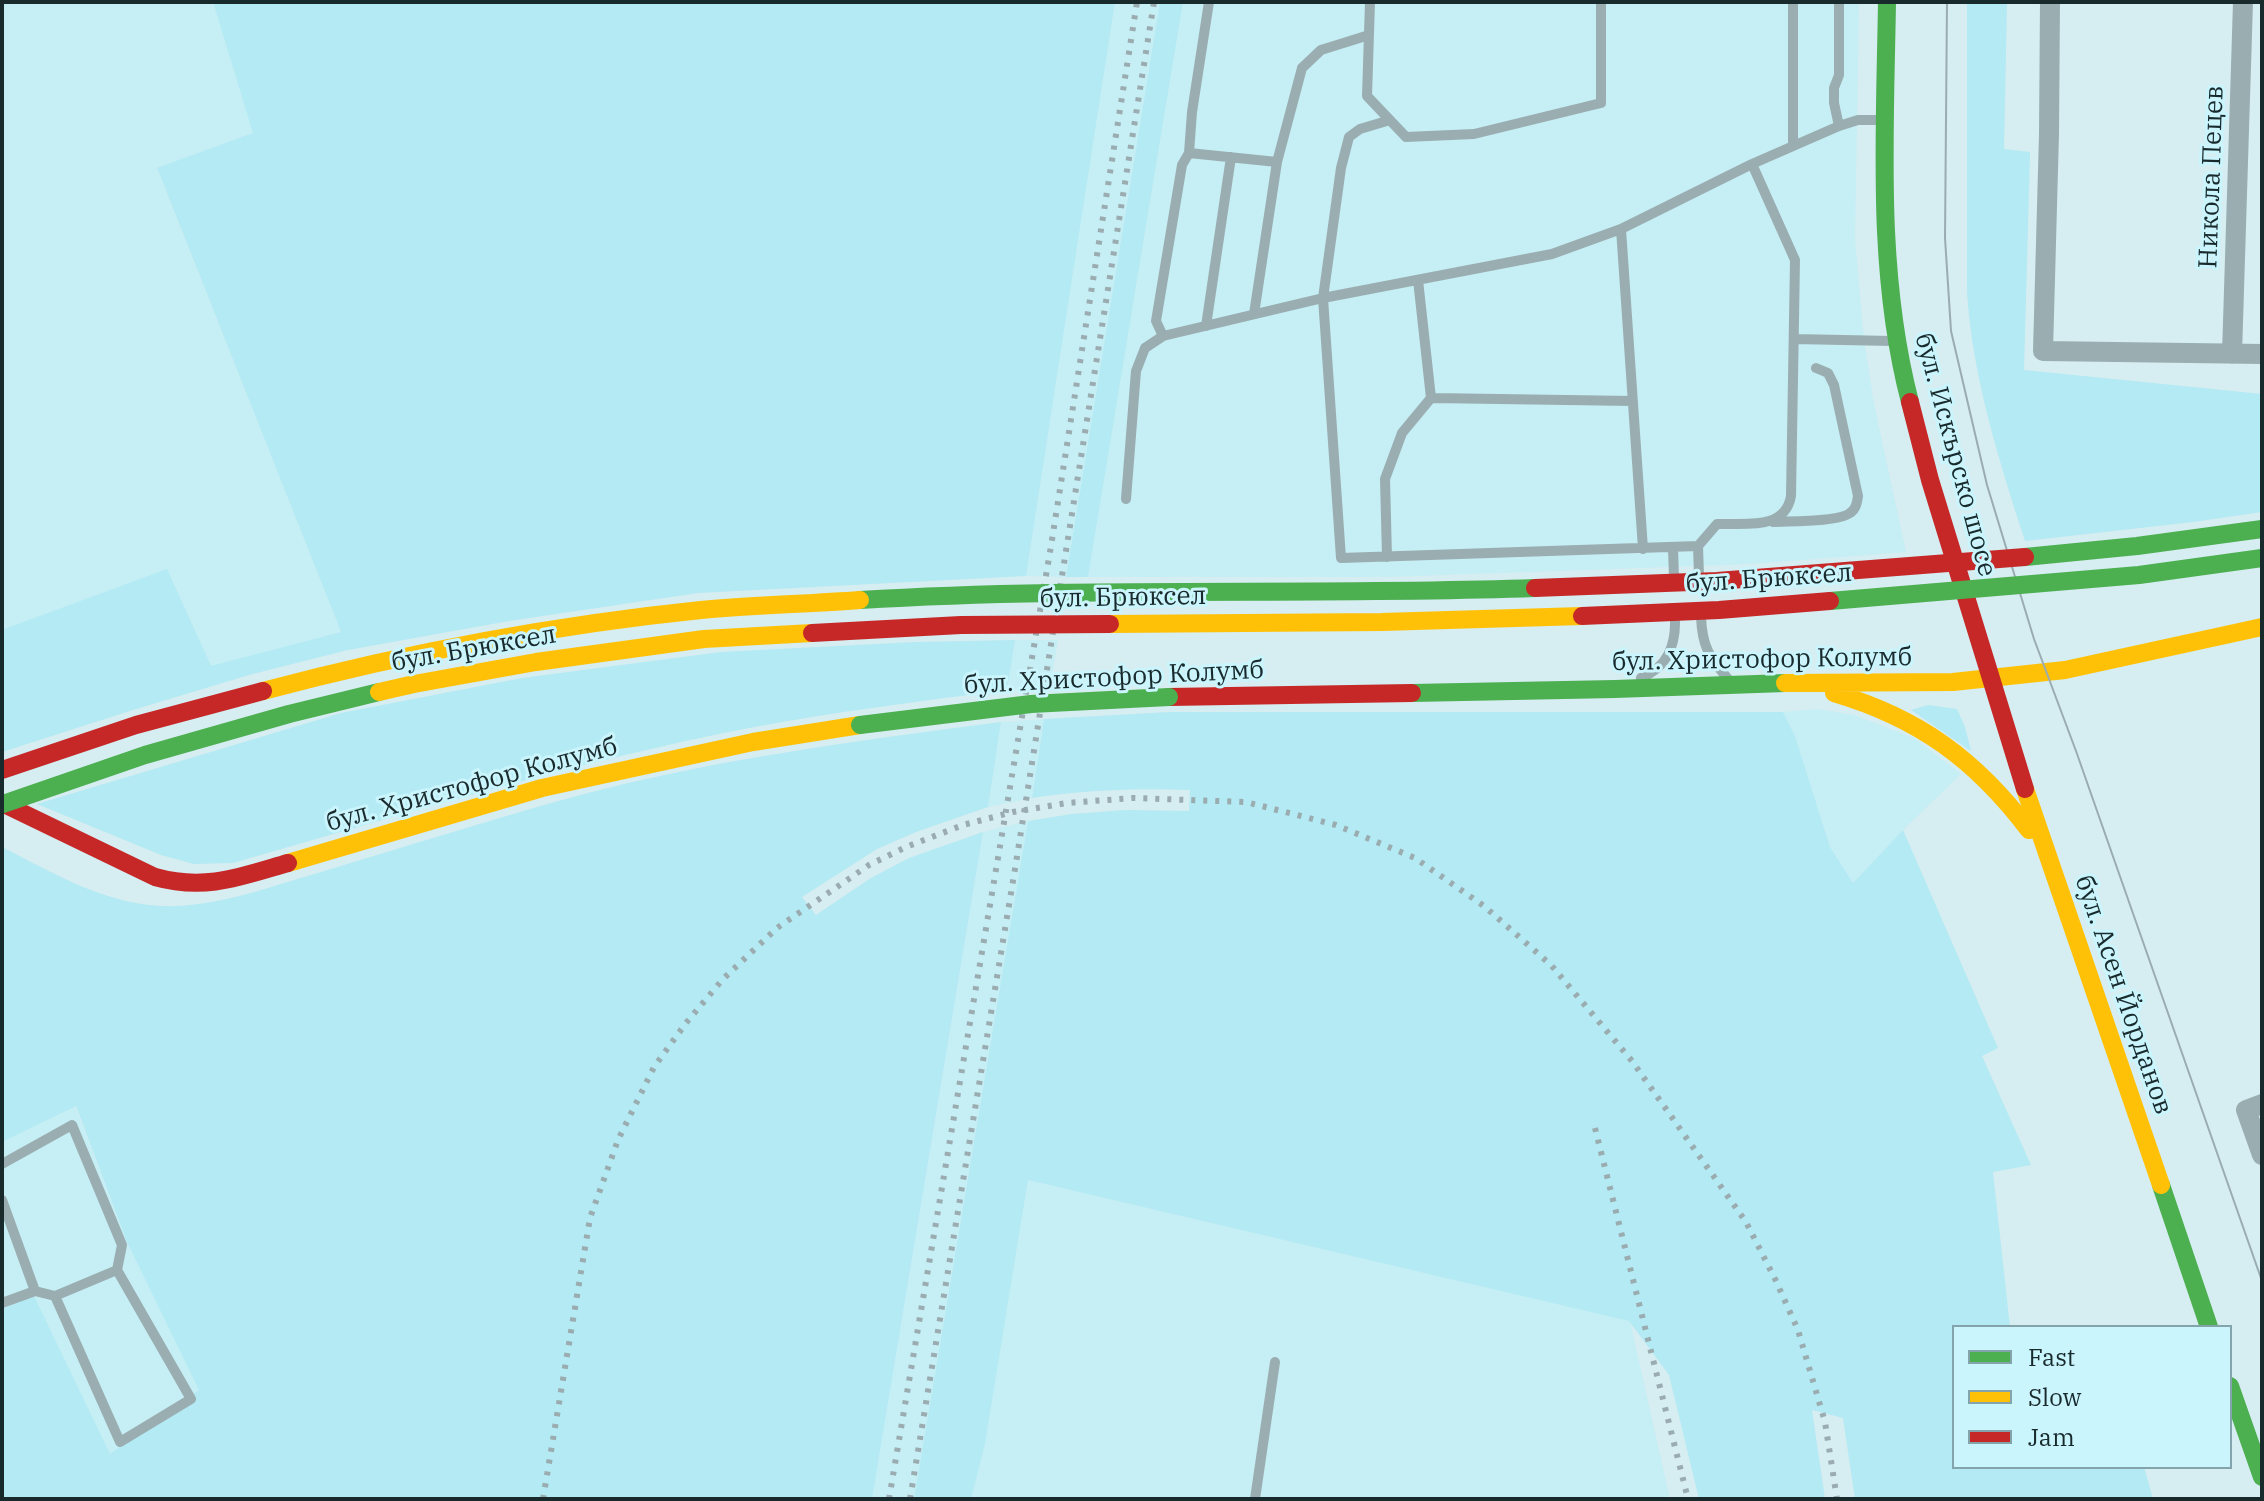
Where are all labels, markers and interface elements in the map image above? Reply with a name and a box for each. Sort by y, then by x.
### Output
street label: Никола Пецев [2193,85,2231,269]
street label: бул. Искърско шосе [1907,330,2003,580]
street label: бул. Брюксел [1685,558,1853,600]
street label: бул. Брюксел [1040,581,1206,615]
street label: бул. Брюксел [389,619,559,679]
street label: бул. Христофор Колумб [1612,642,1912,678]
street label: бул. Христофор Колумб [963,655,1265,701]
street label: бул. Христофор Колумб [323,731,621,839]
street label: бул. Асен Йорданов [2067,871,2179,1119]
legend [1952,1325,2232,1469]
text: Fast [2028,1341,2075,1373]
text: Slow [2028,1381,2081,1413]
text: Jam [2028,1421,2075,1453]

